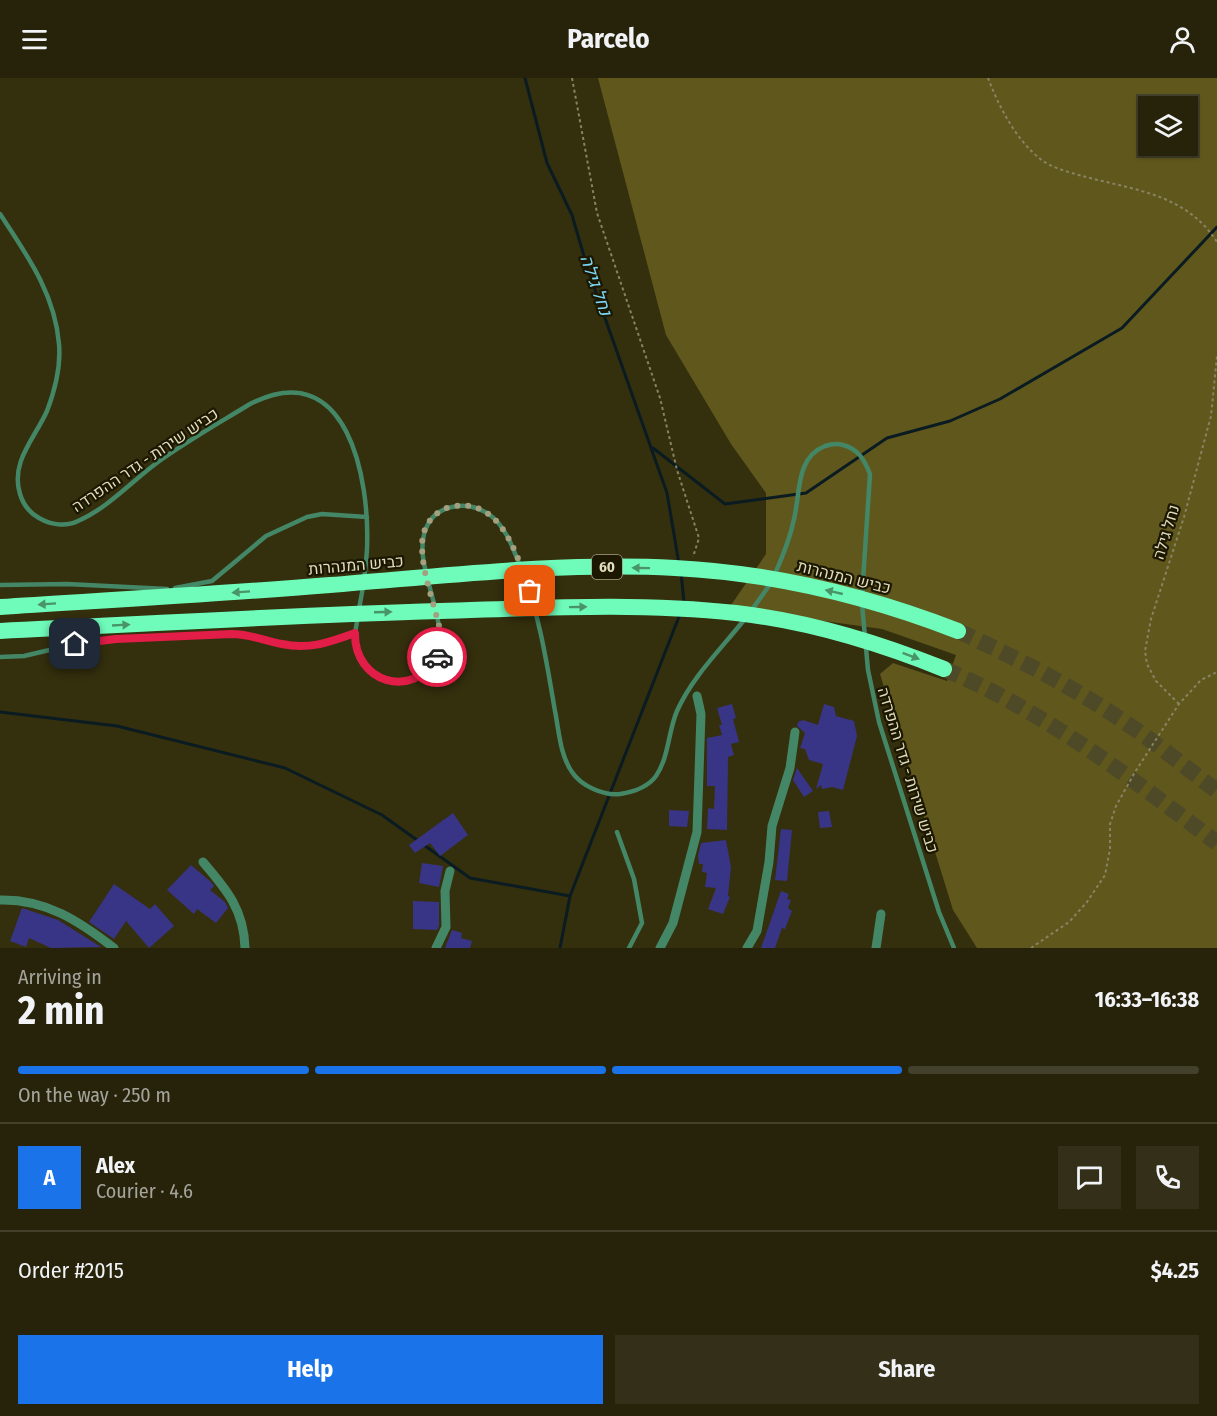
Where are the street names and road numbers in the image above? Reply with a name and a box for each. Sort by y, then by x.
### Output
street label: כביש שירות - גדר ההפרדה [68,404,222,516]
street label: נחל גילה [1149,502,1183,562]
street label: כביש המנהרות [308,551,404,579]
road number: 60 [592,555,622,579]
street label: כביש המנהרות [795,556,893,598]
street label: כביש שירות - גדר ההפרדה [874,685,942,855]

